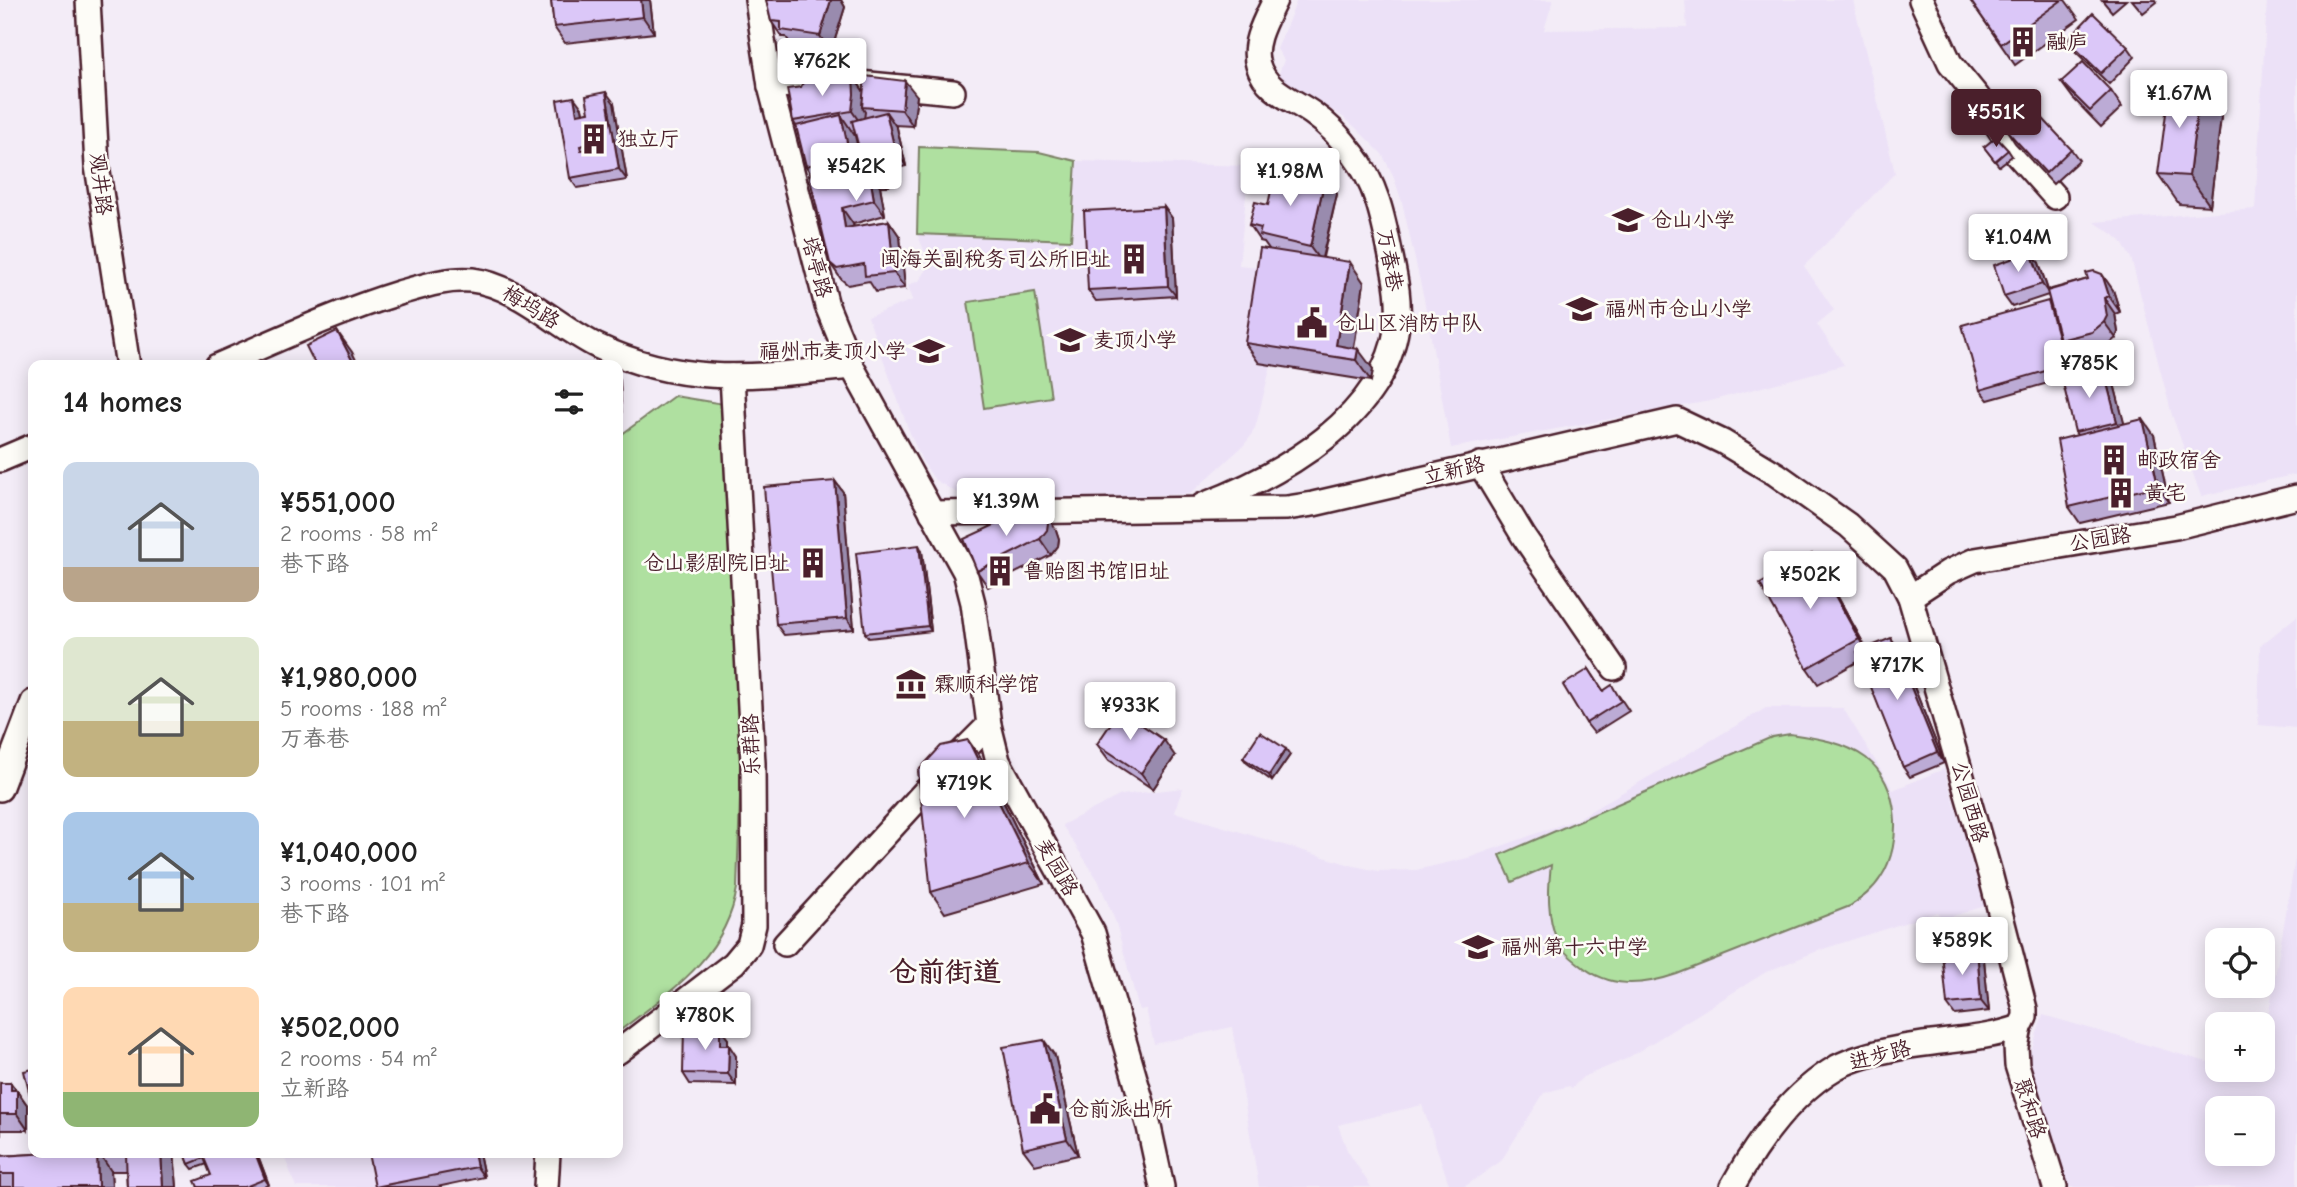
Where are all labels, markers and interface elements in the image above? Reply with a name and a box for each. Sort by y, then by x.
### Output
building icon: 融庐 [2006,25,2040,59]
place label: 融庐 [2046,30,2088,54]
pin: ¥762K [773,38,871,98]
text: ¥762K [793,47,851,74]
pin: ¥1.67M [2122,71,2236,130]
text: ¥1.67M [2146,79,2212,106]
pin: ¥551K [1947,90,2045,149]
text: ¥551K [1967,98,2025,125]
building icon: 独立厅 [577,122,611,156]
place label: 独立厅 [617,127,680,151]
pin: ¥542K [807,144,905,203]
pin: ¥1.98M [1233,148,1347,208]
street label: 观井路 [85,151,117,217]
text: ¥542K [827,152,885,179]
text: ¥1.98M [1257,157,1323,184]
school or university icon: 仓山小学 [1611,203,1645,237]
place label: 仓山小学 [1651,208,1735,232]
pin: ¥1.04M [1961,215,2075,274]
text: ¥1.04M [1985,223,2052,250]
street label: 万春巷 [1373,227,1407,293]
street label: 塔亭路 [797,233,837,301]
building icon: 闽海关副税务司公所旧址 [1117,242,1151,276]
place label: 闽海关副税务司公所旧址 [880,247,1111,271]
street label: 梅坞路 [498,280,564,334]
school or university icon: 福州市仓山小学 [1565,292,1599,326]
place label: 福州市仓山小学 [1605,297,1752,321]
public building icon: 仓山区消防中队 [1295,306,1329,340]
place label: 仓山区消防中队 [1335,311,1482,335]
school or university icon: 麦顶小学 [1053,323,1087,357]
place label: 麦顶小学 [1093,328,1177,352]
school or university icon: 福州市麦顶小学 [912,334,946,368]
place label: 福州市麦顶小学 [759,339,906,363]
pin: ¥785K [2040,340,2138,400]
text: ¥785K [2060,349,2118,376]
icon: filters [550,383,588,421]
text: 14 homes [63,385,182,420]
building icon: 邮政宿舍 [2097,443,2131,477]
place label: 邮政宿舍 [2137,448,2221,472]
street label: 立新路 [1421,451,1487,489]
building icon: 黄宅 [2104,476,2138,510]
pin: ¥1.39M [949,478,1063,538]
place label: 黄宅 [2144,481,2186,505]
text: ¥551,000 [280,485,396,520]
text: ¥1.39M [973,487,1039,514]
icon: home [119,490,203,574]
text: 2 rooms · 58 m² [280,520,438,547]
street label: 公园路 [2067,522,2133,556]
building icon: 仓山影剧院旧址 [796,546,830,580]
text: 巷下路 [280,550,349,577]
place label: 仓山影剧院旧址 [643,551,790,575]
pin: ¥502K [1761,552,1859,611]
building icon: 鲁贻图书馆旧址 [983,554,1017,588]
place label: 鲁贻图书馆旧址 [1023,559,1170,583]
text: ¥502K [1779,560,1841,587]
pin: ¥717K [1848,642,1946,702]
text: ¥717K [1870,651,1924,678]
text: ¥1,980,000 [280,660,418,695]
icon: home [119,665,203,749]
museum icon: 霖顺科学馆 [894,667,928,701]
place label: 霖顺科学馆 [934,672,1039,696]
pin: ¥933K [1081,682,1179,742]
text: ¥933K [1101,691,1159,718]
text: 5 rooms · 188 m² [280,695,446,722]
street label: 乐群路 [738,713,764,777]
text: 万春巷 [280,725,349,752]
street label: 公园西路 [1947,758,1993,846]
pin: ¥719K [915,760,1013,820]
text: ¥719K [936,769,992,796]
street label: 麦园路 [1031,834,1083,900]
text: ¥1,040,000 [280,835,418,870]
icon: home [119,840,203,924]
text: 3 rooms · 101 m² [280,870,445,897]
text: 巷下路 [280,900,349,927]
pin: ¥589K [1913,918,2011,977]
text: ¥589K [1932,926,1992,953]
map controls [2205,928,2275,1166]
button: locate [2205,928,2275,998]
school or university icon: 福州第十六中学 [1461,930,1495,964]
place label: 福州第十六中学 [1501,935,1648,959]
district label: 仓前街道 [889,956,1001,988]
pin: ¥780K [656,992,754,1052]
text: ¥780K [676,1001,734,1028]
text: ¥502,000 [280,1010,400,1045]
button: + [2205,1012,2275,1082]
icon: home [119,1015,203,1099]
street label: 进步路 [1846,1035,1914,1075]
text: 2 rooms · 54 m² [280,1045,437,1072]
street label: 聚和路 [2009,1074,2051,1142]
text: 立新路 [280,1075,349,1102]
public building icon: 仓前派出所 [1028,1092,1062,1126]
button: − [2205,1096,2275,1166]
place label: 仓前派出所 [1068,1097,1173,1121]

